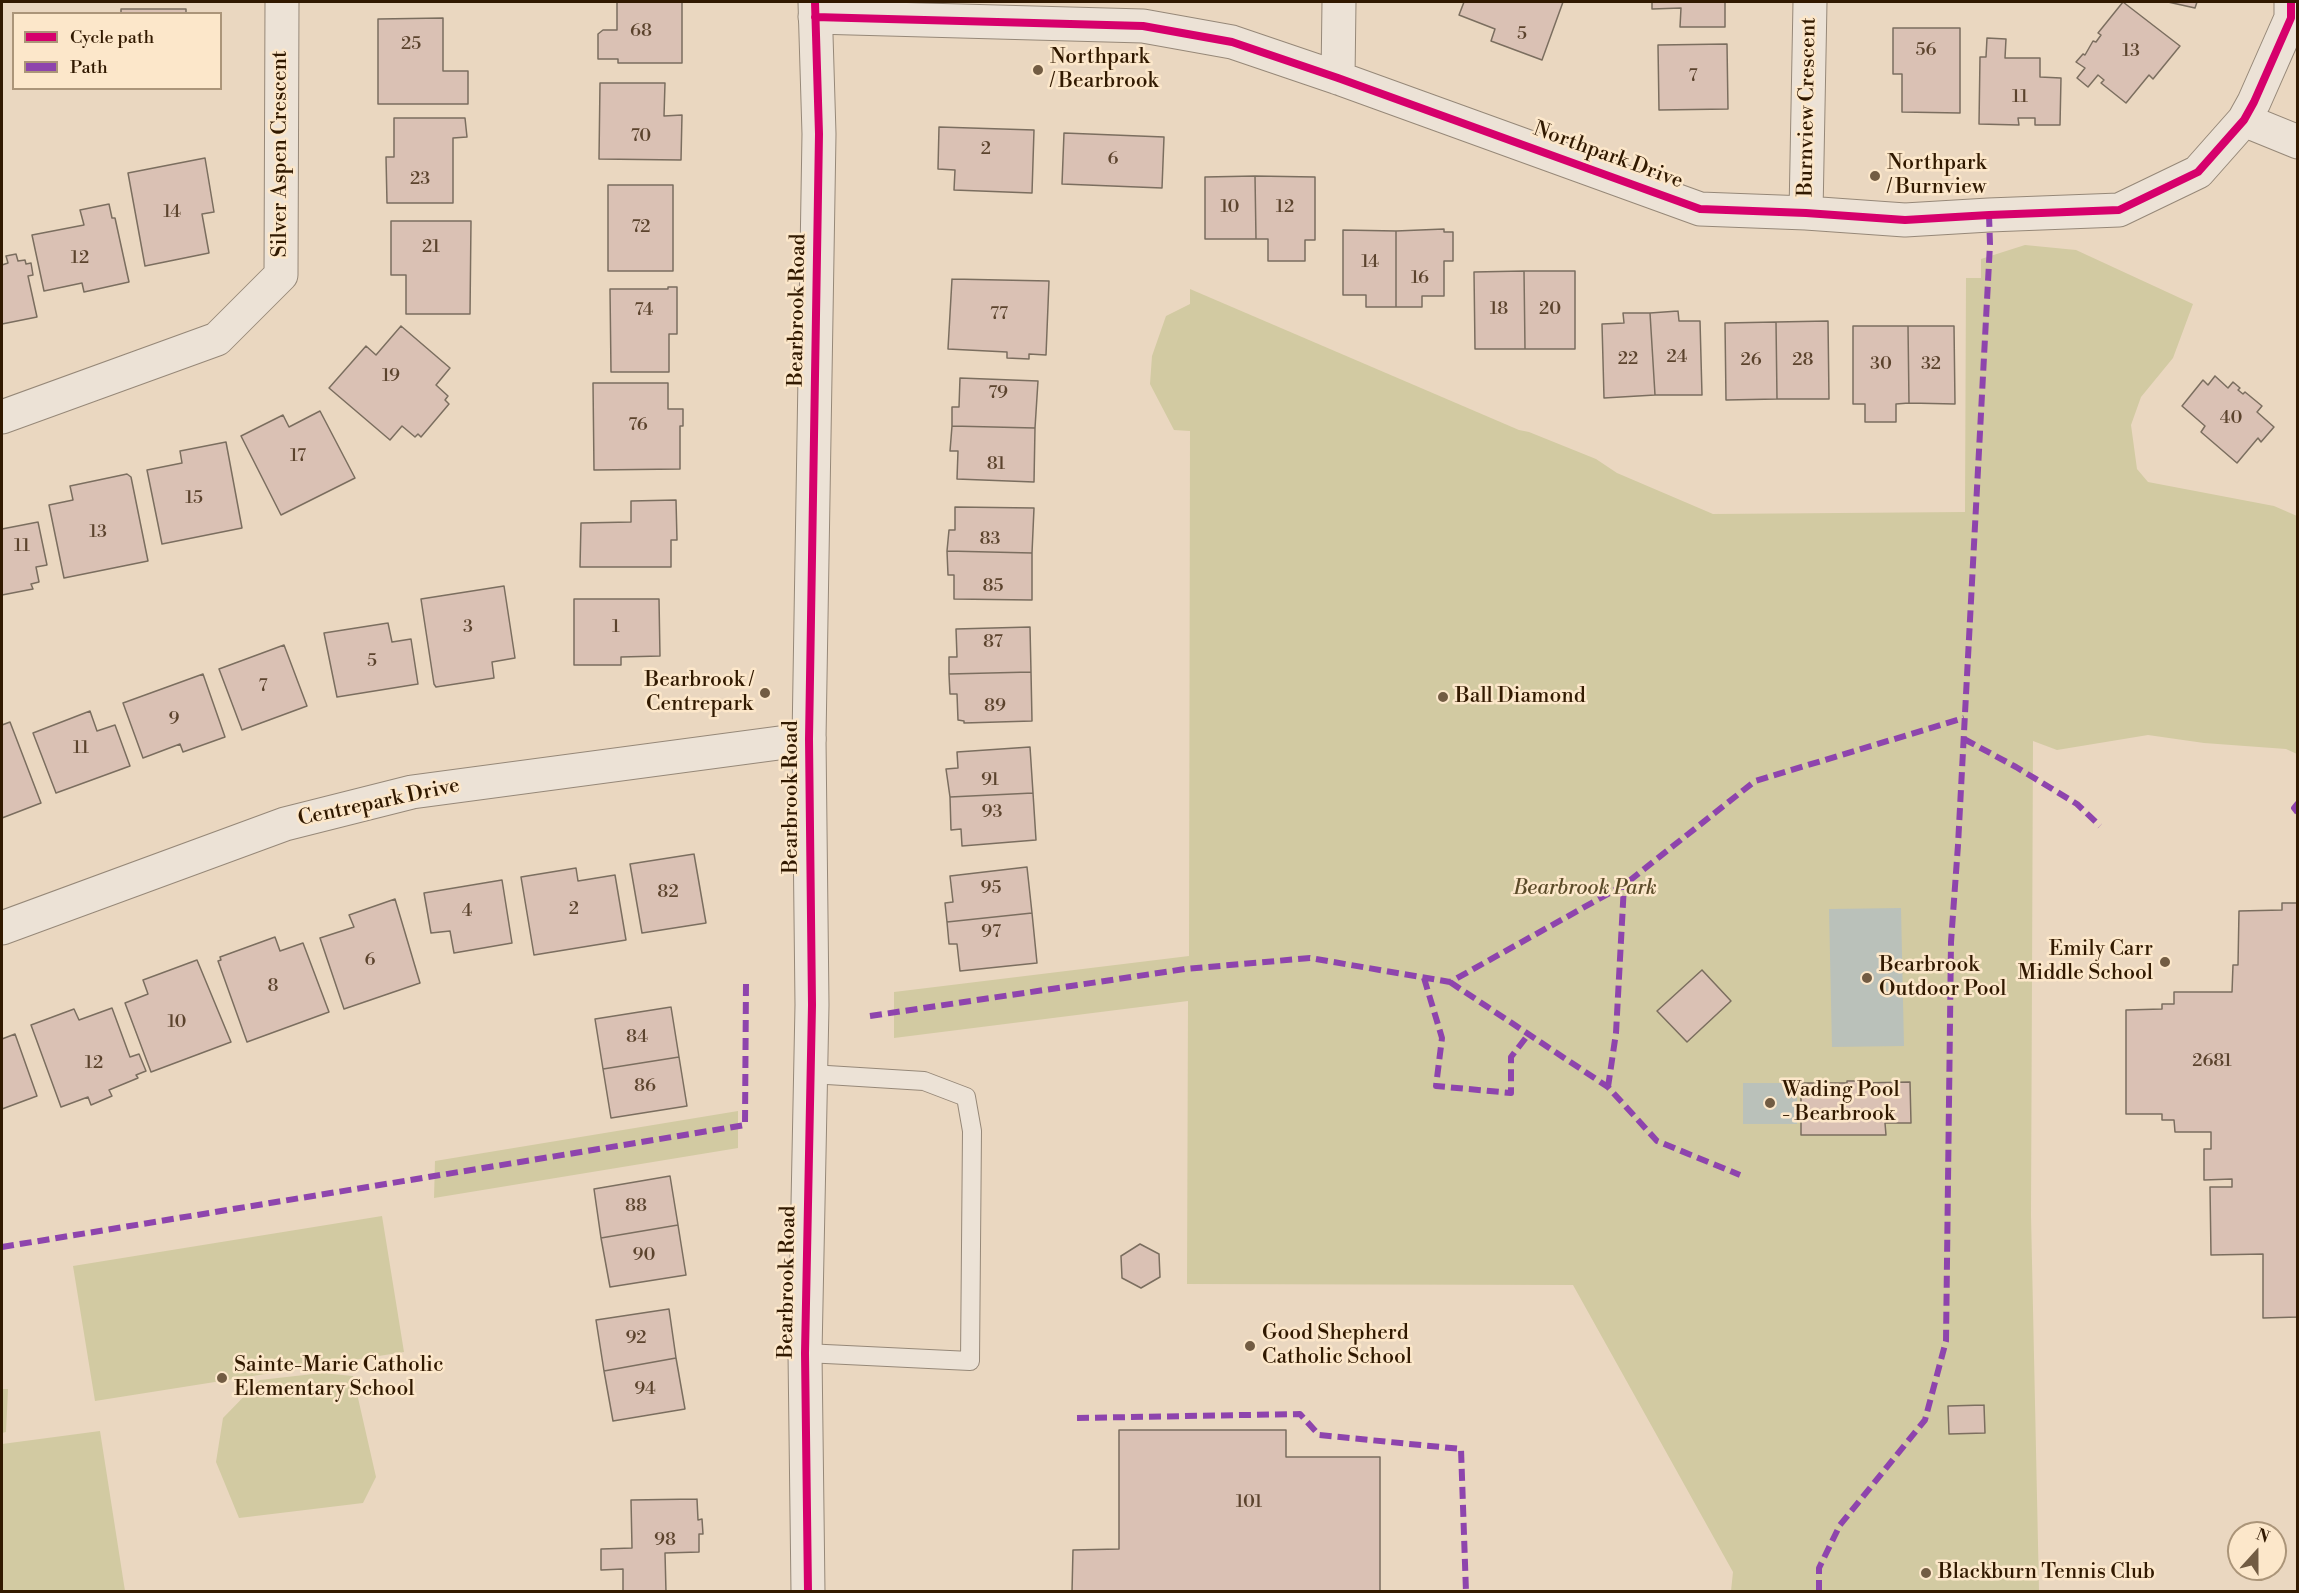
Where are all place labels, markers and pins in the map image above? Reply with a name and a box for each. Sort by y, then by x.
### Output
place label: Northpark / Bearbrook [1050,45,1159,95]
marker: Northpark / Bearbrook [1031,63,1045,77]
place label: Northpark / Burnview [1887,151,1987,201]
marker: Northpark / Burnview [1868,169,1882,183]
place label: Bearbrook / Centrepark [644,668,753,718]
place label: Ball Diamond [1455,684,1586,710]
marker: Bearbrook / Centrepark [758,686,772,700]
marker: Ball Diamond [1436,690,1450,704]
place label: Emily Carr Middle School [2018,937,2153,987]
place label: Bearbrook Outdoor Pool [1879,953,2007,1003]
marker: Emily Carr Middle School [2158,955,2172,969]
marker: Bearbrook Outdoor Pool [1860,971,1874,985]
place label: Wading Pool - Bearbrook [1782,1078,1900,1128]
marker: Wading Pool - Bearbrook [1763,1096,1777,1110]
place label: Good Shepherd Catholic School [1262,1321,1412,1371]
marker: Good Shepherd Catholic School [1243,1339,1257,1353]
place label: Sainte-Marie Catholic Elementary School [234,1353,444,1403]
marker: Sainte-Marie Catholic Elementary School [215,1371,229,1385]
place label: Blackburn Tennis Club [1938,1560,2155,1586]
marker: Blackburn Tennis Club [1919,1566,1933,1580]

